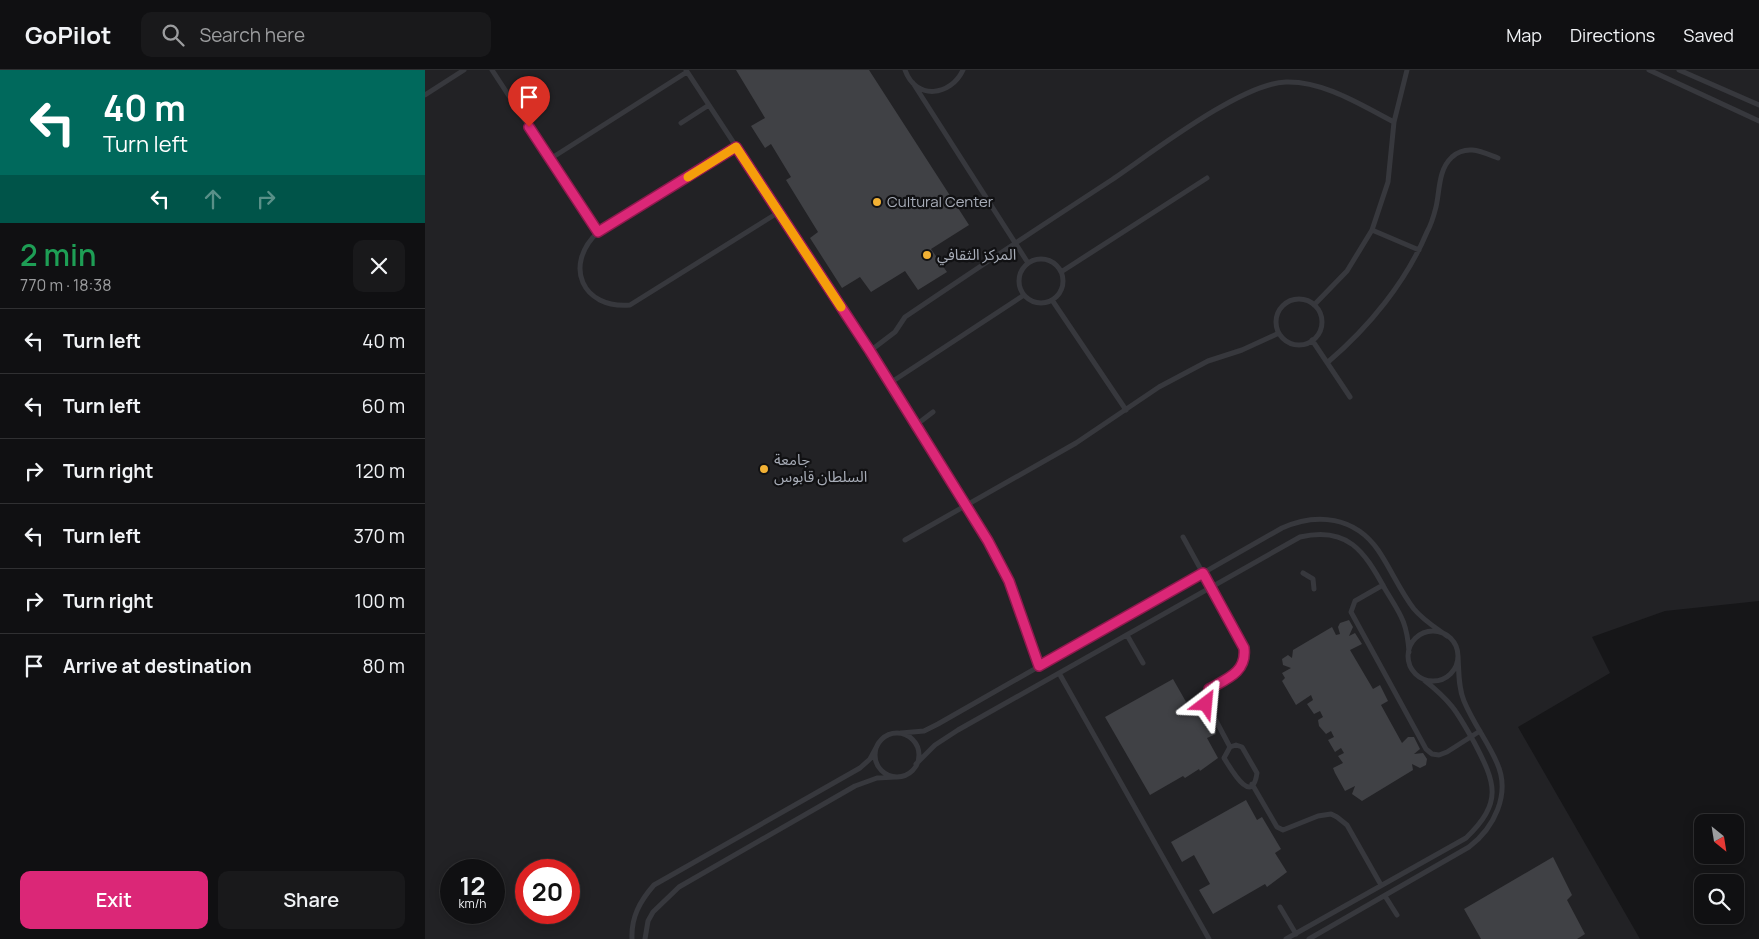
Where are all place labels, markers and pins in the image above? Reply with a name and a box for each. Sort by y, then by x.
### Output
pin [508,76,550,127]
place label: Cultural Center [887,191,994,212]
marker: Cultural Center [871,196,883,208]
place label: المركز الثقافي [937,244,1016,266]
marker: المركز الثقافي [921,249,933,261]
place label: جامعة السلطان قابوس [774,449,867,487]
marker: جامعة السلطان قابوس [758,463,770,475]

